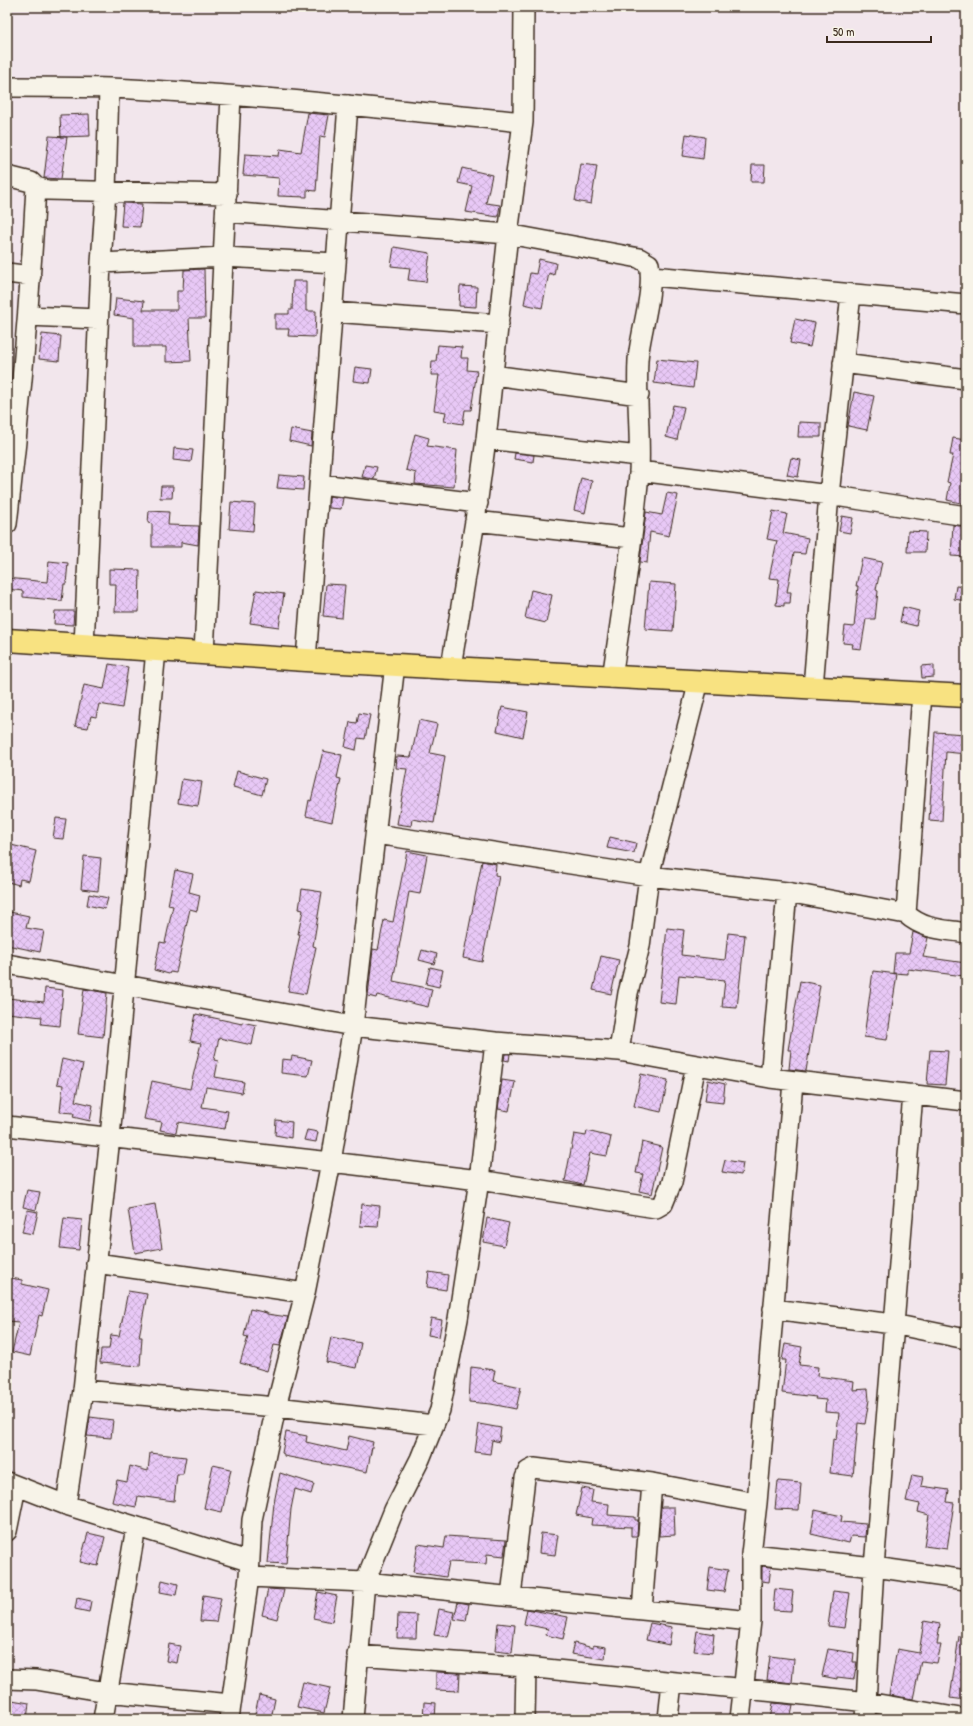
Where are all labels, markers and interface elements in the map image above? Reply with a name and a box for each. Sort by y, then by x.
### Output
scale bar [827,18,931,44]
text: 50 m [833,23,854,40]

